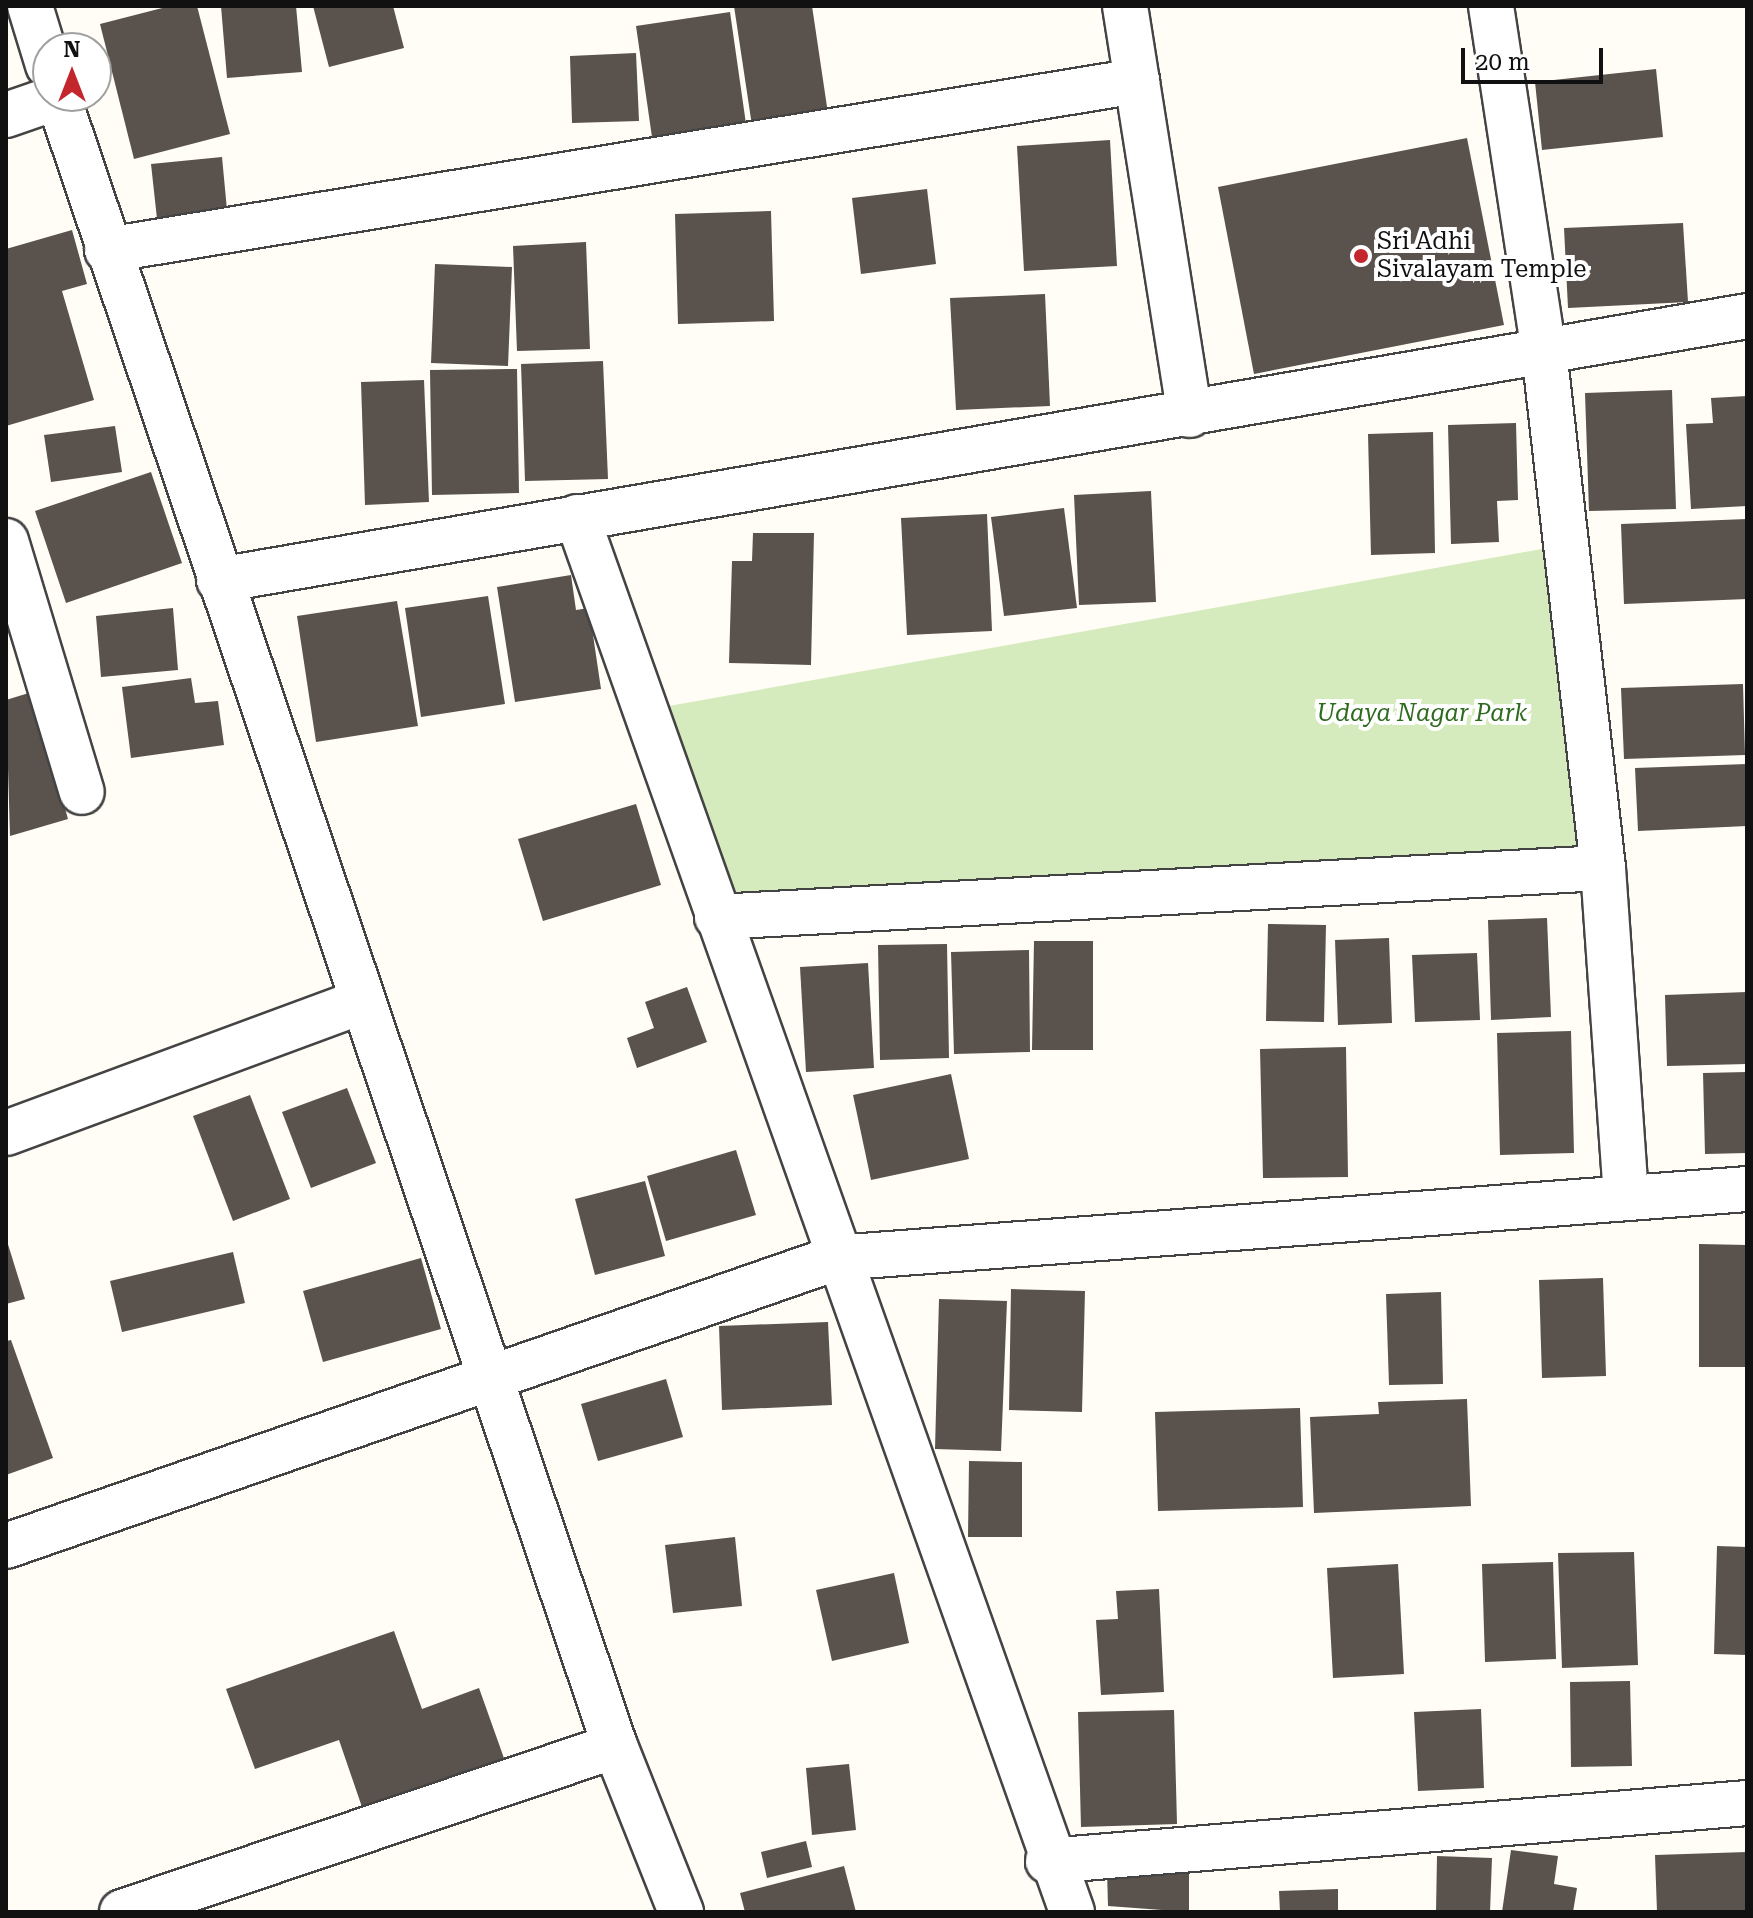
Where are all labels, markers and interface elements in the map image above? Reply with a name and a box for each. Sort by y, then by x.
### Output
north arrow [32,32,112,112]
scale bar [1465,32,1607,82]
text: N [64,37,80,62]
text: 20 m [1475,48,1530,76]
place label: Sri Adhi Sivalayam Temple [1377,228,1586,284]
marker: Sri Adhi Sivalayam Temple [1352,247,1370,265]
park label: Udaya Nagar Park [1317,700,1527,728]

